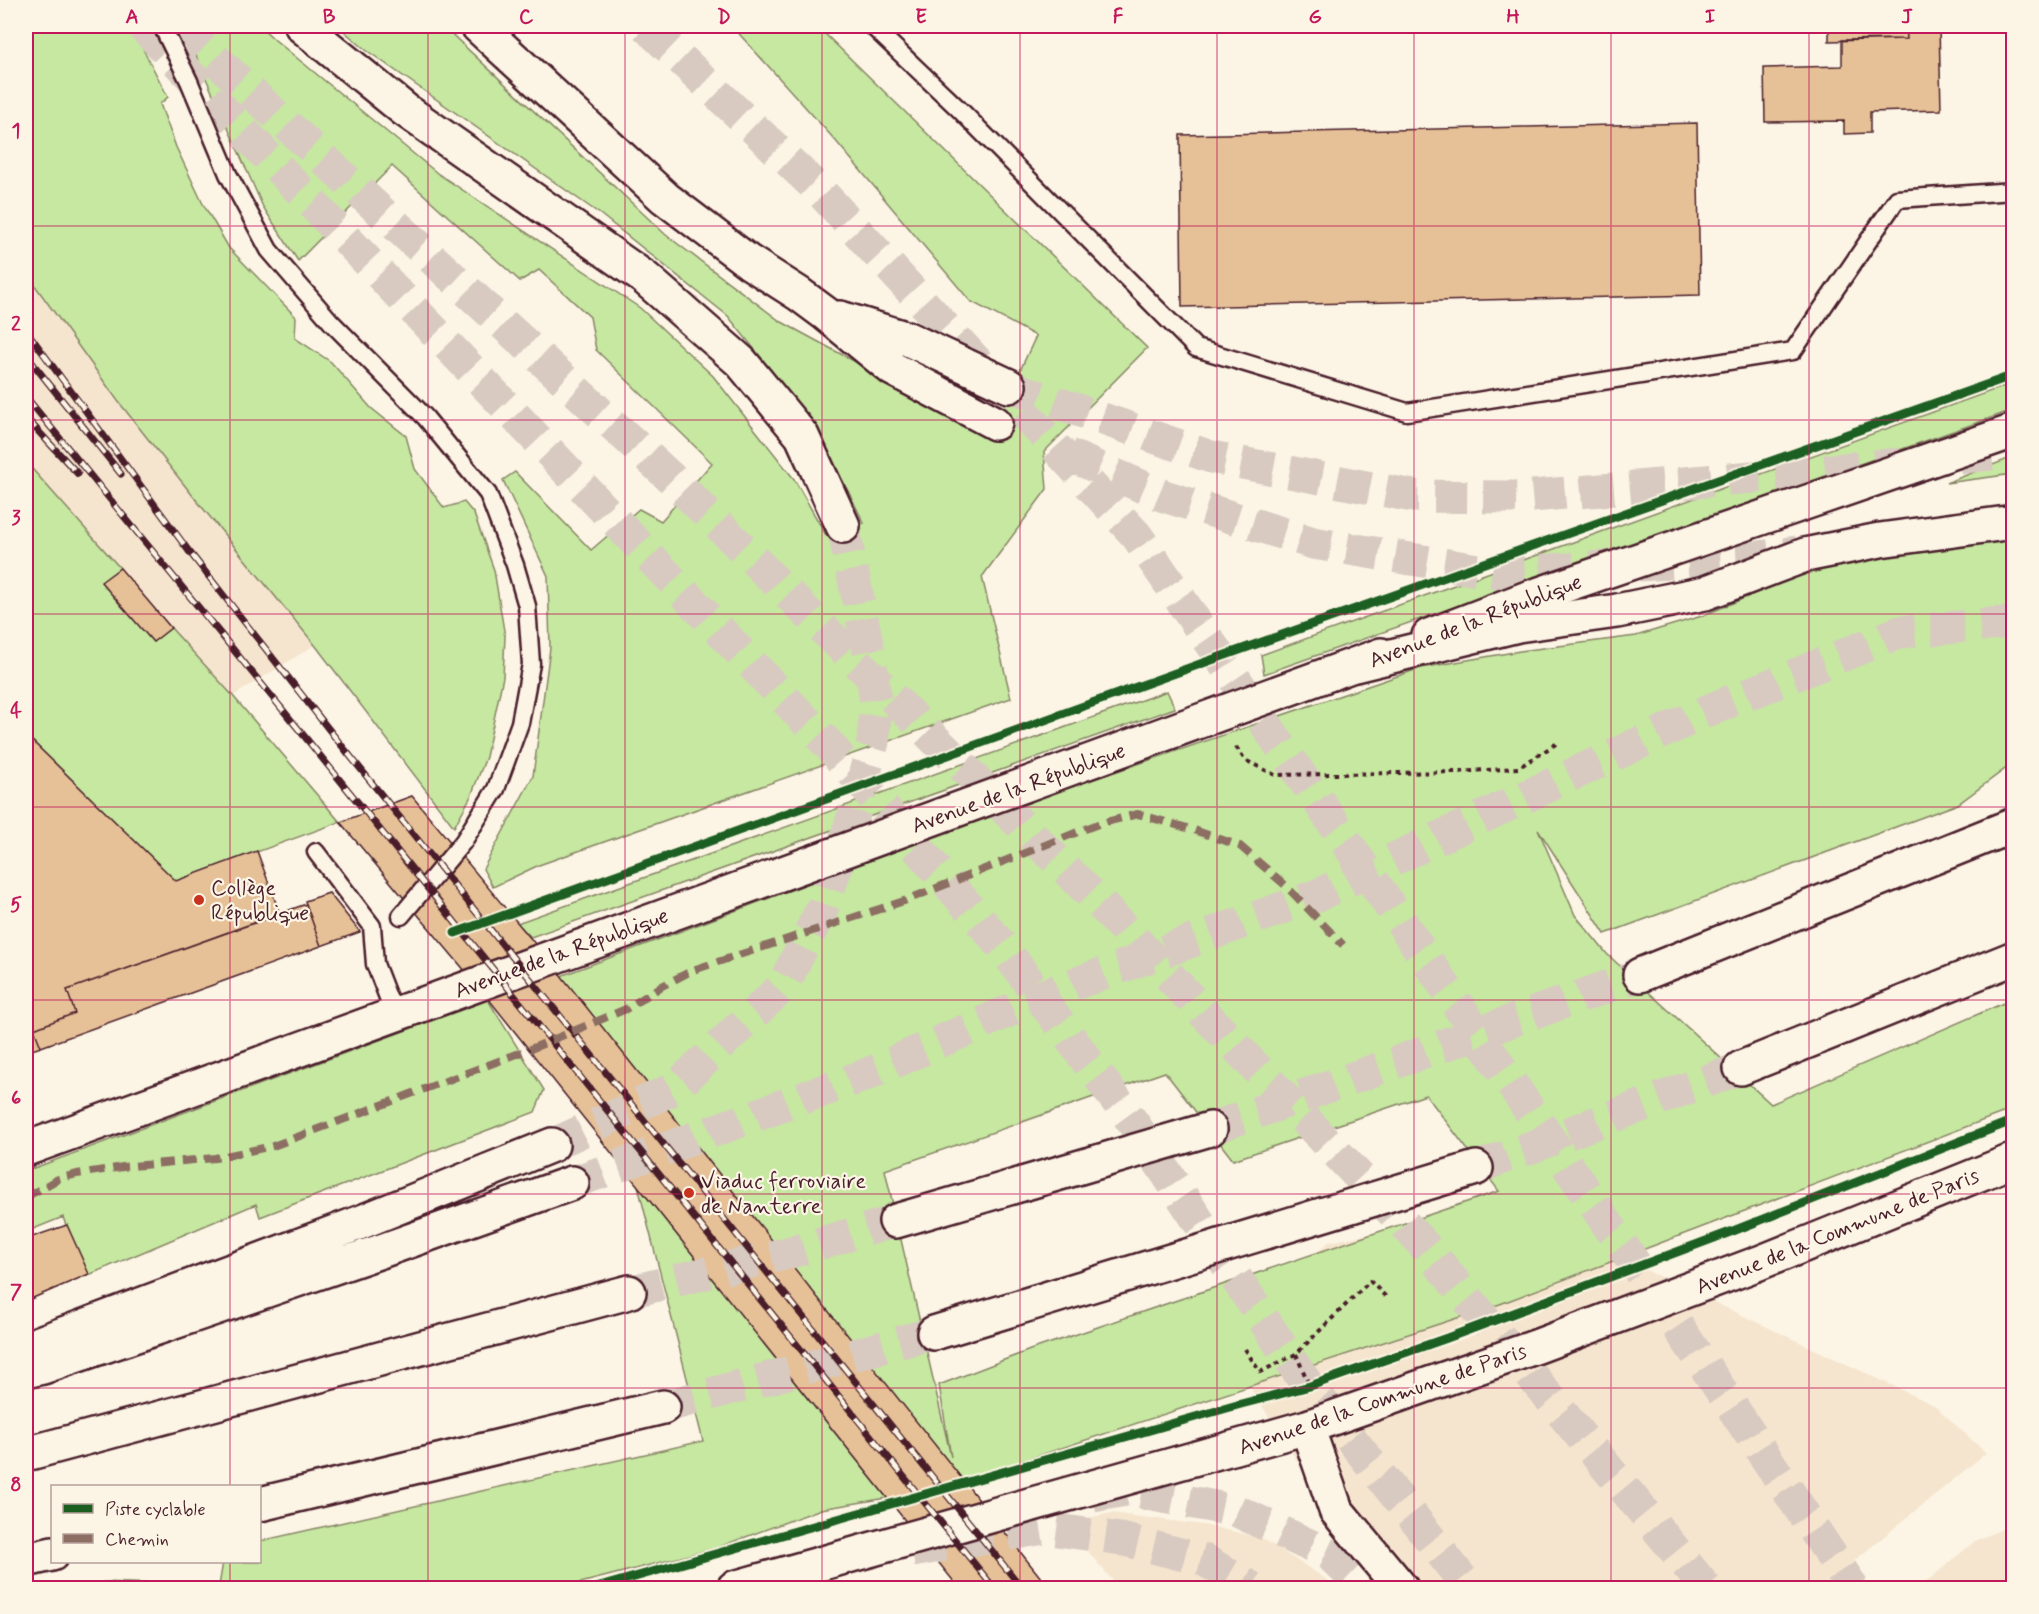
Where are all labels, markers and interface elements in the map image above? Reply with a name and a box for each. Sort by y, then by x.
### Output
text: A [125,4,139,31]
text: B [323,4,336,31]
text: C [519,4,534,31]
text: D [717,4,731,31]
text: E [915,4,927,31]
text: F [1113,4,1124,31]
text: G [1308,4,1322,31]
text: H [1506,4,1520,31]
text: I [1705,4,1715,31]
text: J [1901,4,1913,31]
text: 1 [12,118,20,145]
text: 2 [11,311,21,338]
text: 3 [11,505,21,532]
street label: Avenue de la République [1365,568,1586,675]
text: 4 [10,698,22,725]
street label: Avenue de la République [908,737,1130,841]
place label: Collège République [211,875,309,928]
text: 5 [10,892,22,919]
marker: Collège République [192,893,206,907]
street label: Avenue de la République [451,902,673,1006]
text: 6 [11,1085,21,1112]
street label: Avenue de la Commune de Paris [1692,1162,1984,1302]
place label: Viaduc ferroviaire de Nanterre [701,1168,866,1221]
marker: Viaduc ferroviaire de Nanterre [682,1186,696,1200]
text: 7 [10,1279,22,1306]
street label: Avenue de la Commune de Paris [1235,1337,1531,1462]
text: 8 [10,1472,22,1499]
legend [51,1485,261,1563]
text: Piste cyclable [105,1498,206,1522]
text: Chemin [105,1528,169,1552]

